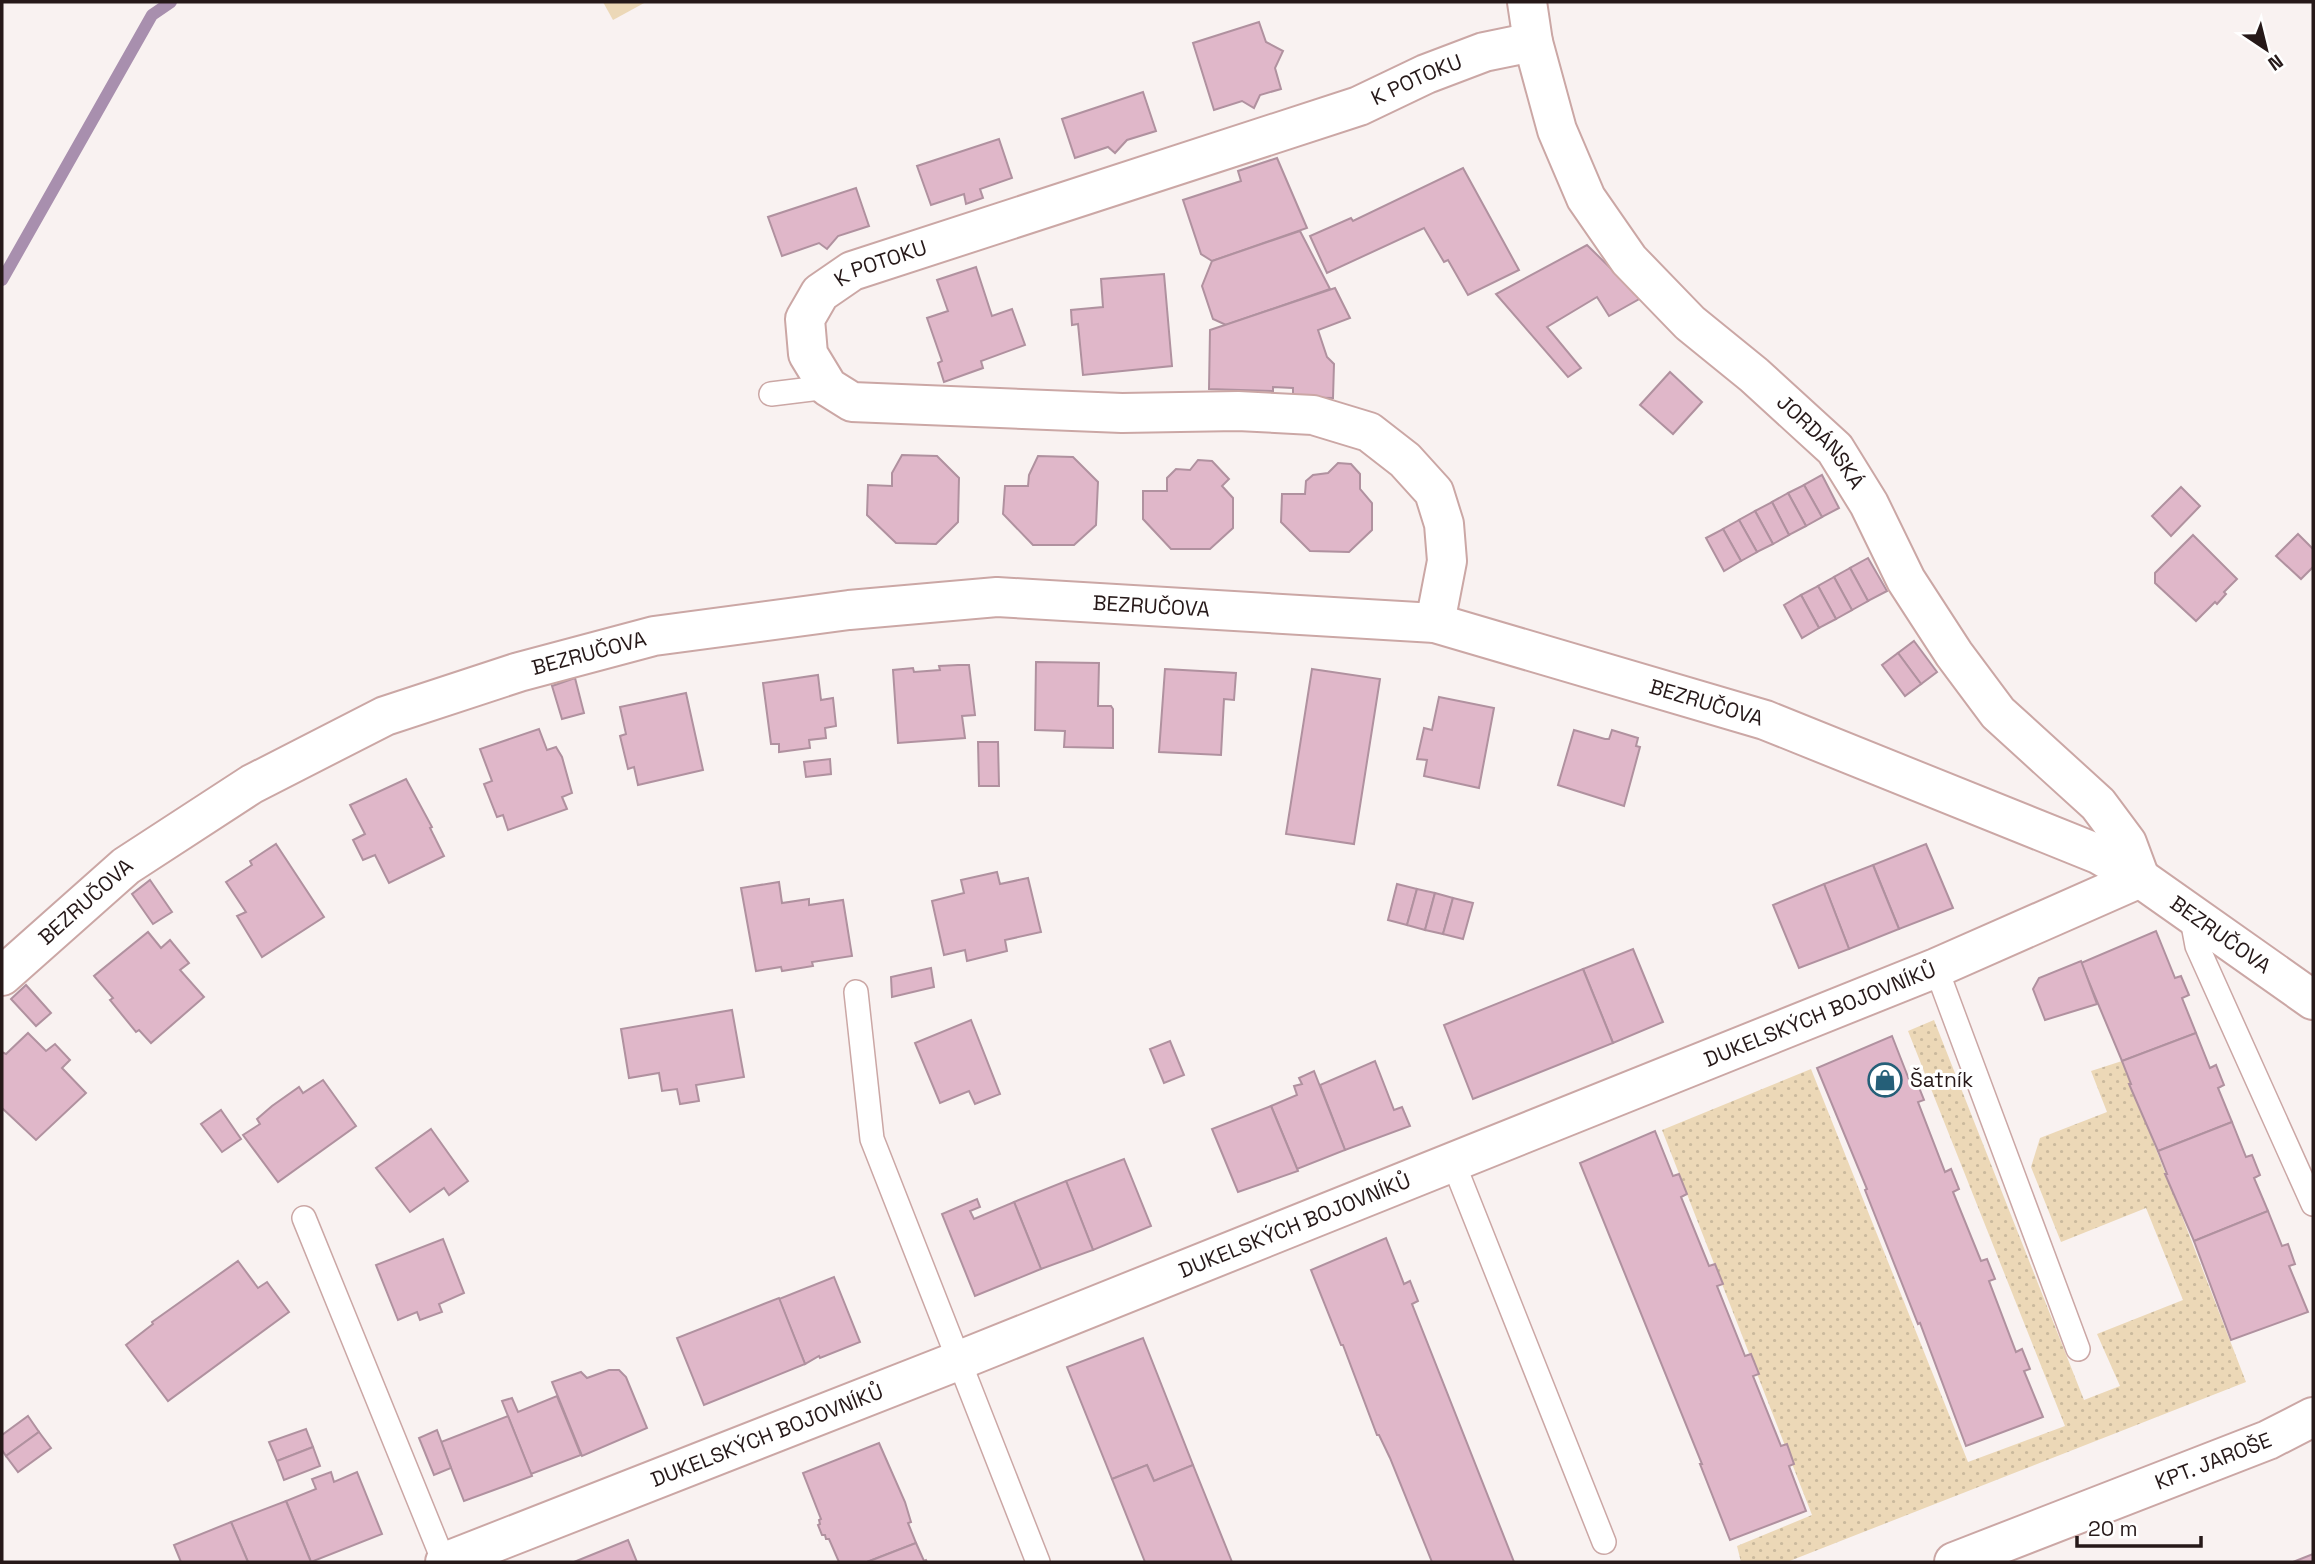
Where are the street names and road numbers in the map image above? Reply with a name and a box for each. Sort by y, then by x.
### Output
street label: K POTOKU [1367,48,1466,111]
street label: K POTOKU [829,234,930,292]
street label: JORDÁNSKÁ [1771,388,1870,494]
street label: BEZRUČOVA [1092,589,1211,623]
street label: BEZRUČOVA [529,625,649,681]
street label: BEZRUČOVA [1646,673,1767,732]
street label: BEZRUČOVA [33,852,138,950]
street label: BEZRUČOVA [2165,889,2277,979]
street label: DUKELSKÝCH BOJOVNÍKŮ [1700,955,1940,1073]
street label: DUKELSKÝCH BOJOVNÍKŮ [1175,1166,1414,1284]
street label: DUKELSKÝCH BOJOVNÍKŮ [647,1377,887,1493]
street label: KPT. JAROŠE [2151,1426,2275,1496]

